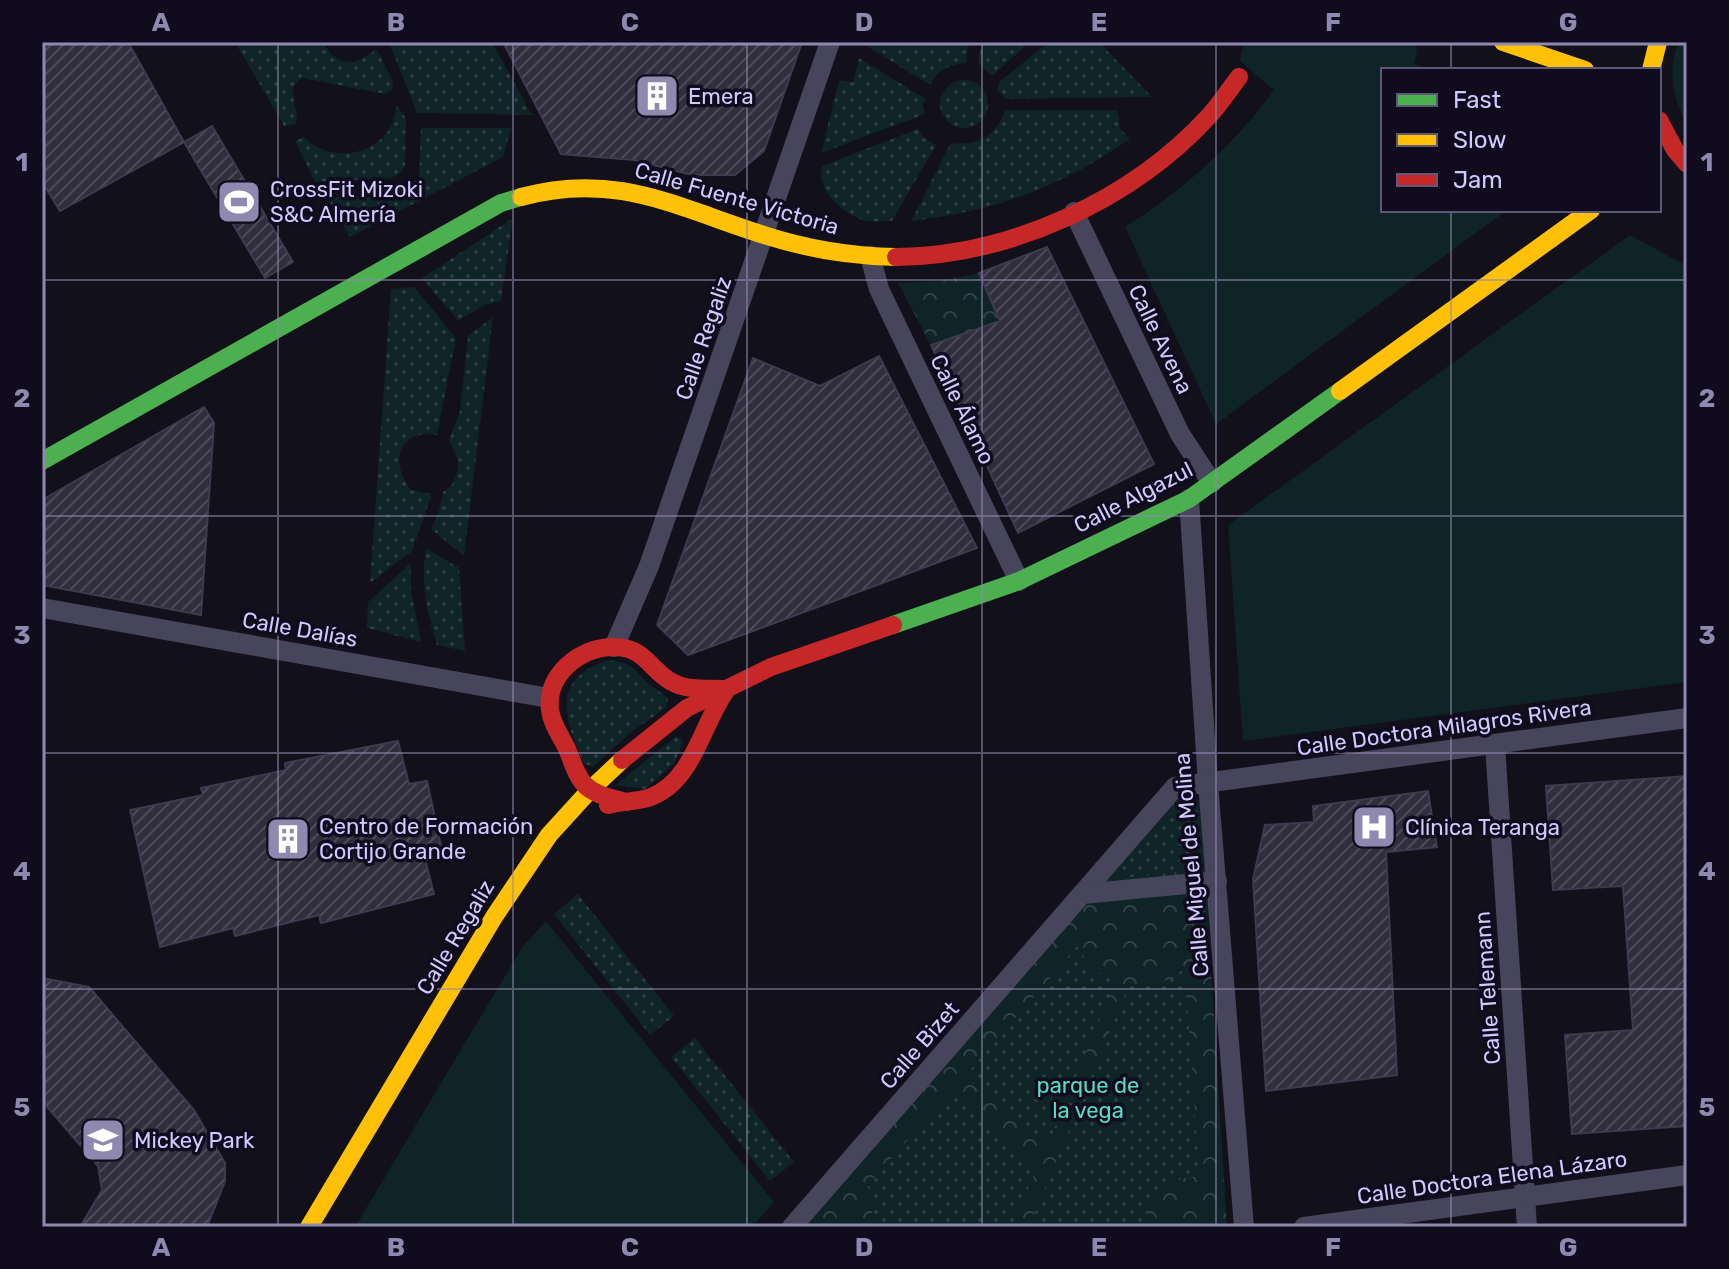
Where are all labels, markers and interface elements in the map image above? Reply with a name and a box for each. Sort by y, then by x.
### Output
text: A [152,7,171,38]
text: B [387,7,405,38]
text: C [621,7,639,38]
text: D [855,7,873,38]
text: E [1091,7,1107,38]
text: F [1325,7,1341,38]
text: G [1559,7,1577,38]
legend [1381,68,1661,212]
building icon: Emera [633,72,681,120]
place label: Emera [688,83,754,110]
text: Fast [1453,86,1501,114]
text: Slow [1453,126,1506,154]
text: 1 [16,147,28,178]
text: 1 [1701,147,1713,178]
street label: Calle Fuente Victoria [632,156,842,241]
text: Jam [1453,166,1503,194]
place label: CrossFit Mizoki S&C Almería [270,176,423,228]
sports icon: CrossFit Mizoki S&C Almería [215,178,263,226]
street label: Calle Regaliz [670,273,737,404]
street label: Calle Avena [1122,280,1199,398]
street label: Calle Álamo [924,350,1001,469]
text: 2 [14,383,30,414]
text: 2 [1699,383,1715,414]
street label: Calle Algazul [1069,456,1197,539]
street label: Calle Dalías [240,606,360,653]
text: 3 [13,620,31,651]
text: 3 [1698,620,1716,651]
street label: Calle Doctora Milagros Rivera [1295,693,1593,762]
street label: Calle Miguel de Molina [1168,752,1215,978]
hospital icon: Clínica Teranga [1350,803,1398,851]
place label: Centro de Formación Cortijo Grande [319,813,533,865]
place label: Clínica Teranga [1405,814,1560,841]
building icon: Centro de Formación Cortijo Grande [264,815,312,863]
text: 4 [13,856,31,887]
text: 4 [1698,856,1716,887]
street label: Calle Regaliz [411,875,500,999]
street label: Calle Telemann [1469,910,1506,1066]
street label: Calle Bizet [874,996,965,1095]
park label: parque de la vega [1037,1072,1139,1124]
text: 5 [14,1092,30,1123]
text: 5 [1699,1092,1715,1123]
school or university icon: Mickey Park [79,1116,127,1164]
place label: Mickey Park [134,1127,255,1154]
street label: Calle Doctora Elena Lázaro [1355,1145,1629,1210]
text: A [152,1232,171,1263]
text: B [387,1232,405,1263]
text: C [621,1232,639,1263]
text: D [855,1232,873,1263]
text: E [1091,1232,1107,1263]
text: F [1325,1232,1341,1263]
text: G [1559,1232,1577,1263]

